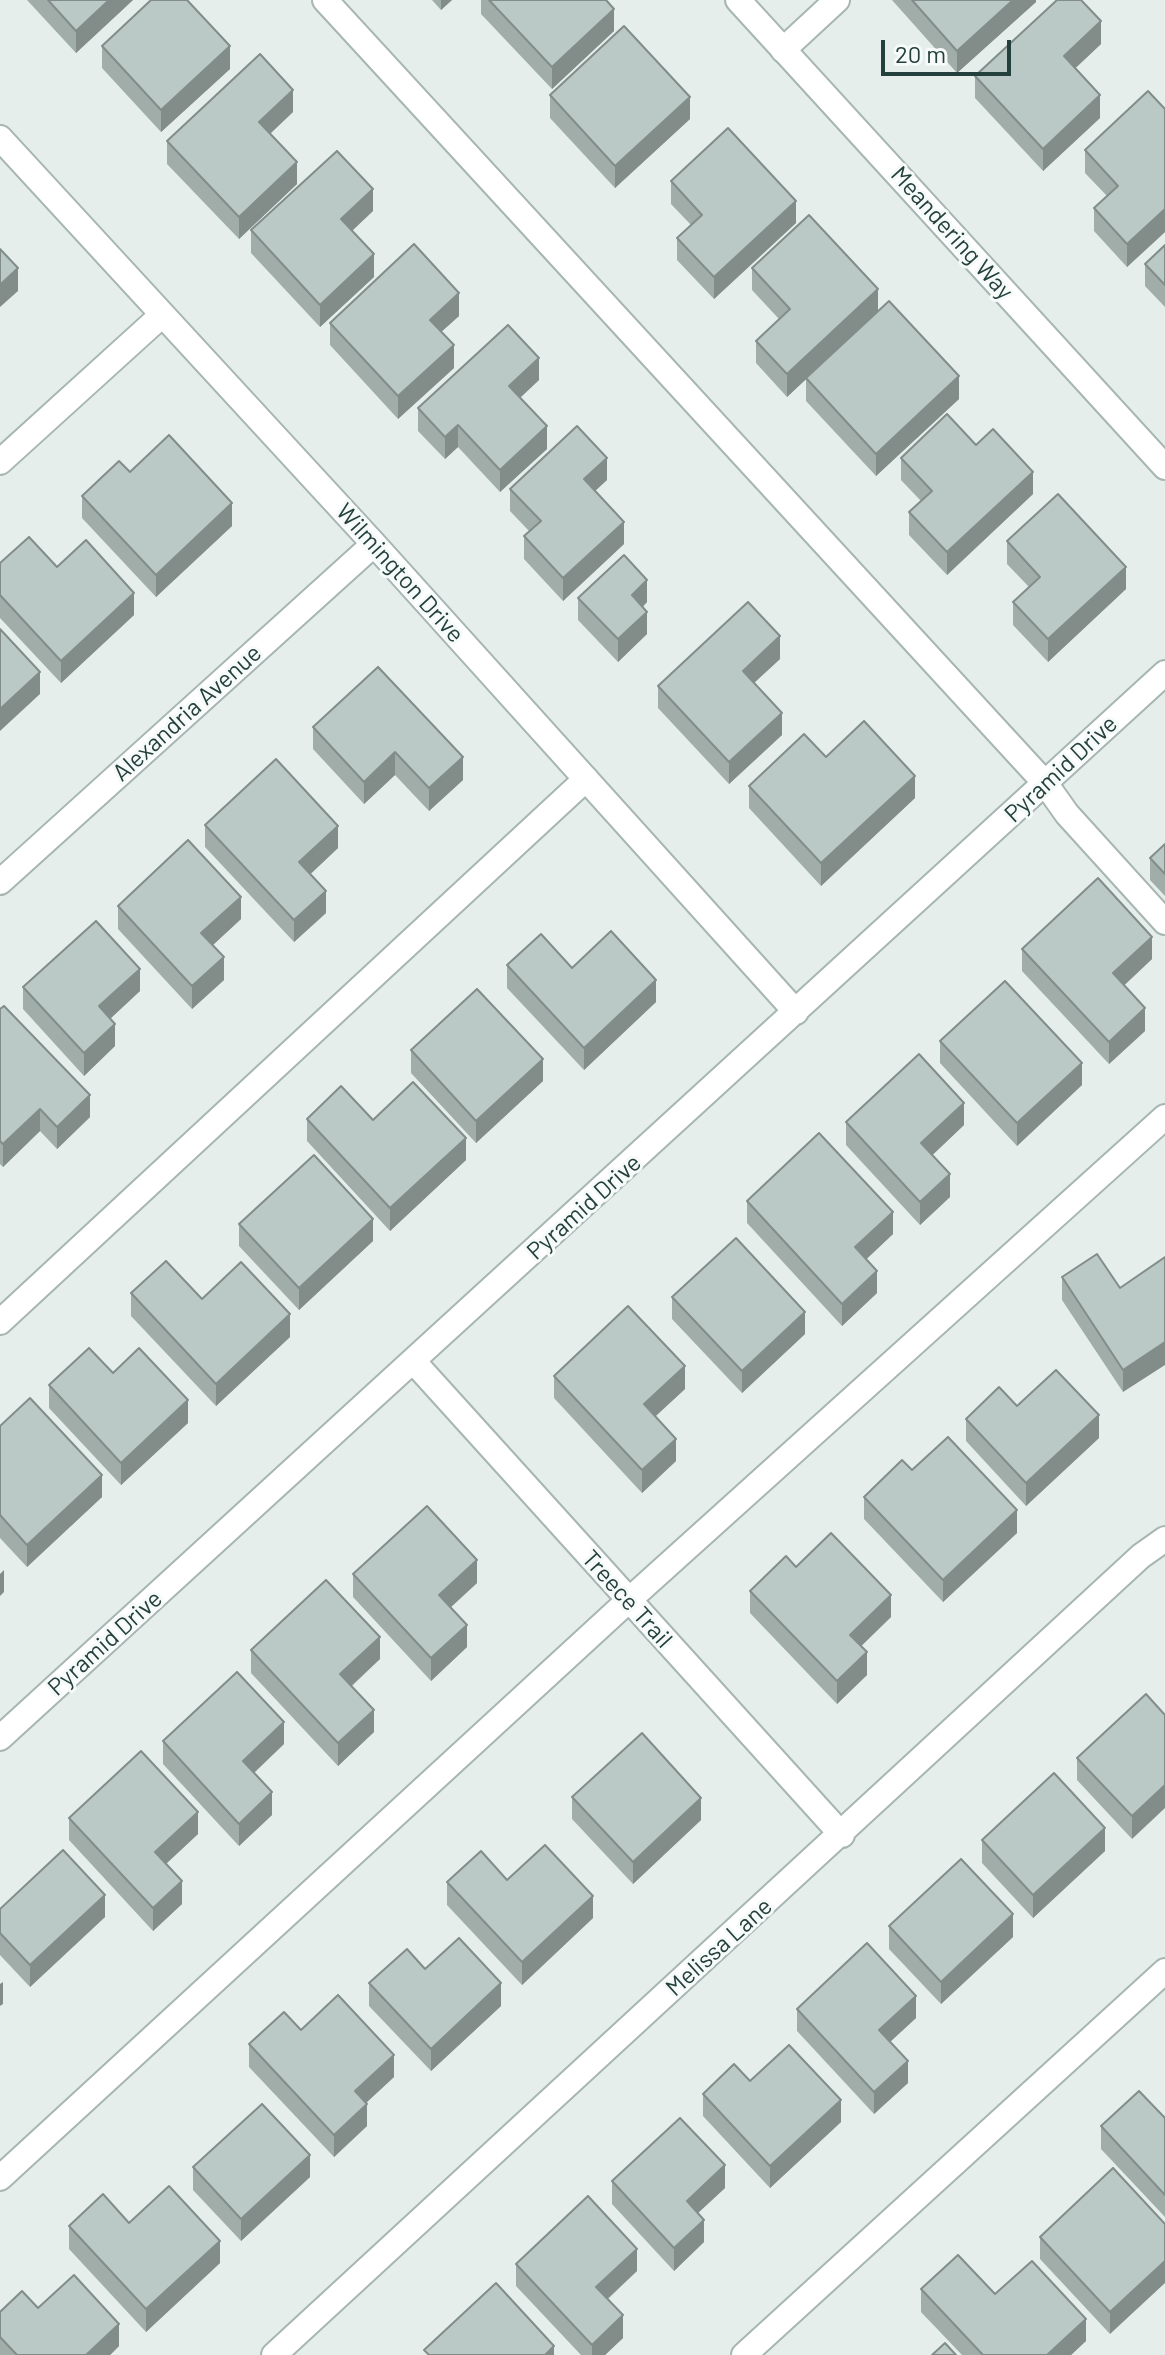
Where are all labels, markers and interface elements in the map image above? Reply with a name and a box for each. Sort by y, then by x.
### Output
scale bar [885,24,1015,74]
text: 20 m [895,39,946,68]
street label: Meandering Way [885,160,1019,306]
street label: Wilmington Drive [330,498,470,648]
street label: Alexandria Avenue [107,639,267,787]
street label: Pyramid Drive [999,710,1123,828]
street label: Pyramid Drive [521,1148,647,1266]
street label: Treece Trail [576,1544,678,1654]
street label: Pyramid Drive [42,1584,168,1702]
street label: Melissa Lane [660,1892,778,2002]

